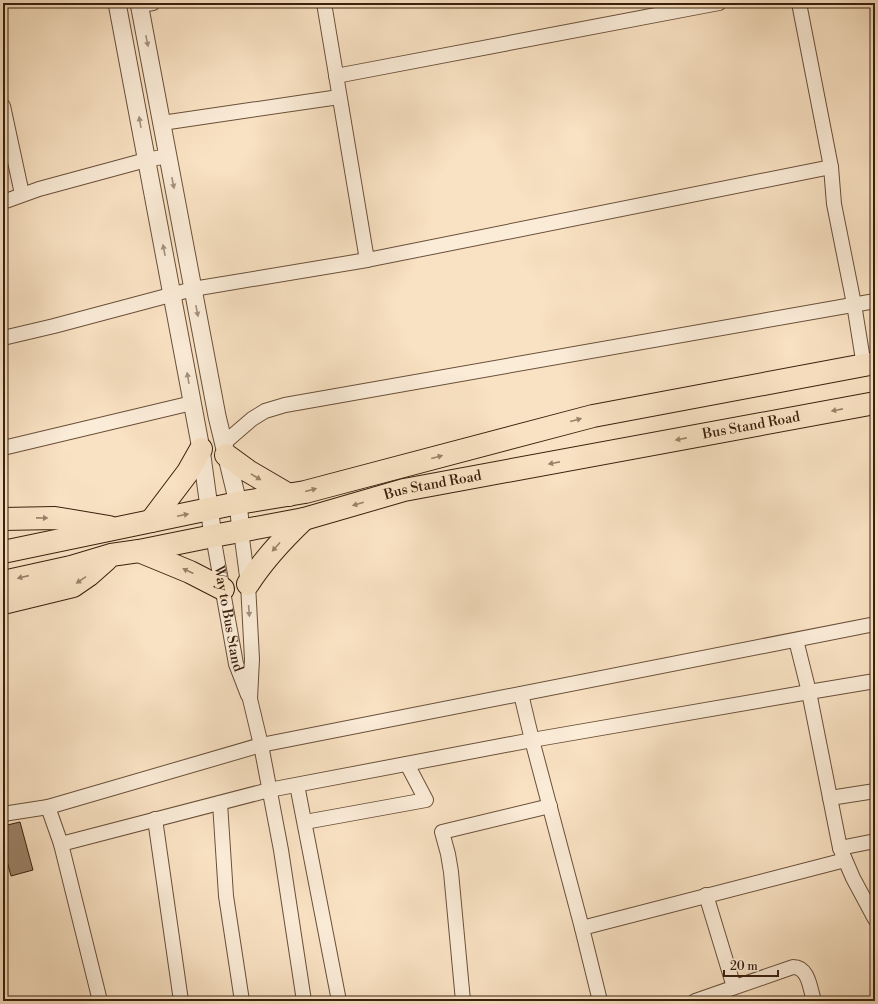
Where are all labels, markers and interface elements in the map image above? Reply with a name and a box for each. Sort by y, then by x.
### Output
one-way arrow [144,35,150,47]
one-way arrow [136,116,142,128]
one-way arrow [170,177,176,189]
one-way arrow [161,244,167,256]
one-way arrow [194,304,200,317]
one-way arrow [185,372,191,384]
one-way arrow [831,407,843,413]
street label: Bus Stand Road [700,408,802,444]
one-way arrow [570,417,582,423]
one-way arrow [675,436,687,442]
one-way arrow [431,454,443,460]
one-way arrow [547,460,560,466]
street label: Bus Stand Road [381,467,483,505]
one-way arrow [250,473,262,480]
one-way arrow [305,487,317,493]
one-way arrow [352,501,364,507]
one-way arrow [177,511,190,517]
one-way arrow [36,515,49,521]
one-way arrow [272,542,281,551]
street label: Way to Bus Stand [209,563,247,675]
one-way arrow [183,568,194,574]
one-way arrow [17,575,29,581]
one-way arrow [76,577,87,584]
one-way arrow [246,605,253,617]
scale bar [724,952,778,978]
text: 20 m [730,959,758,974]

